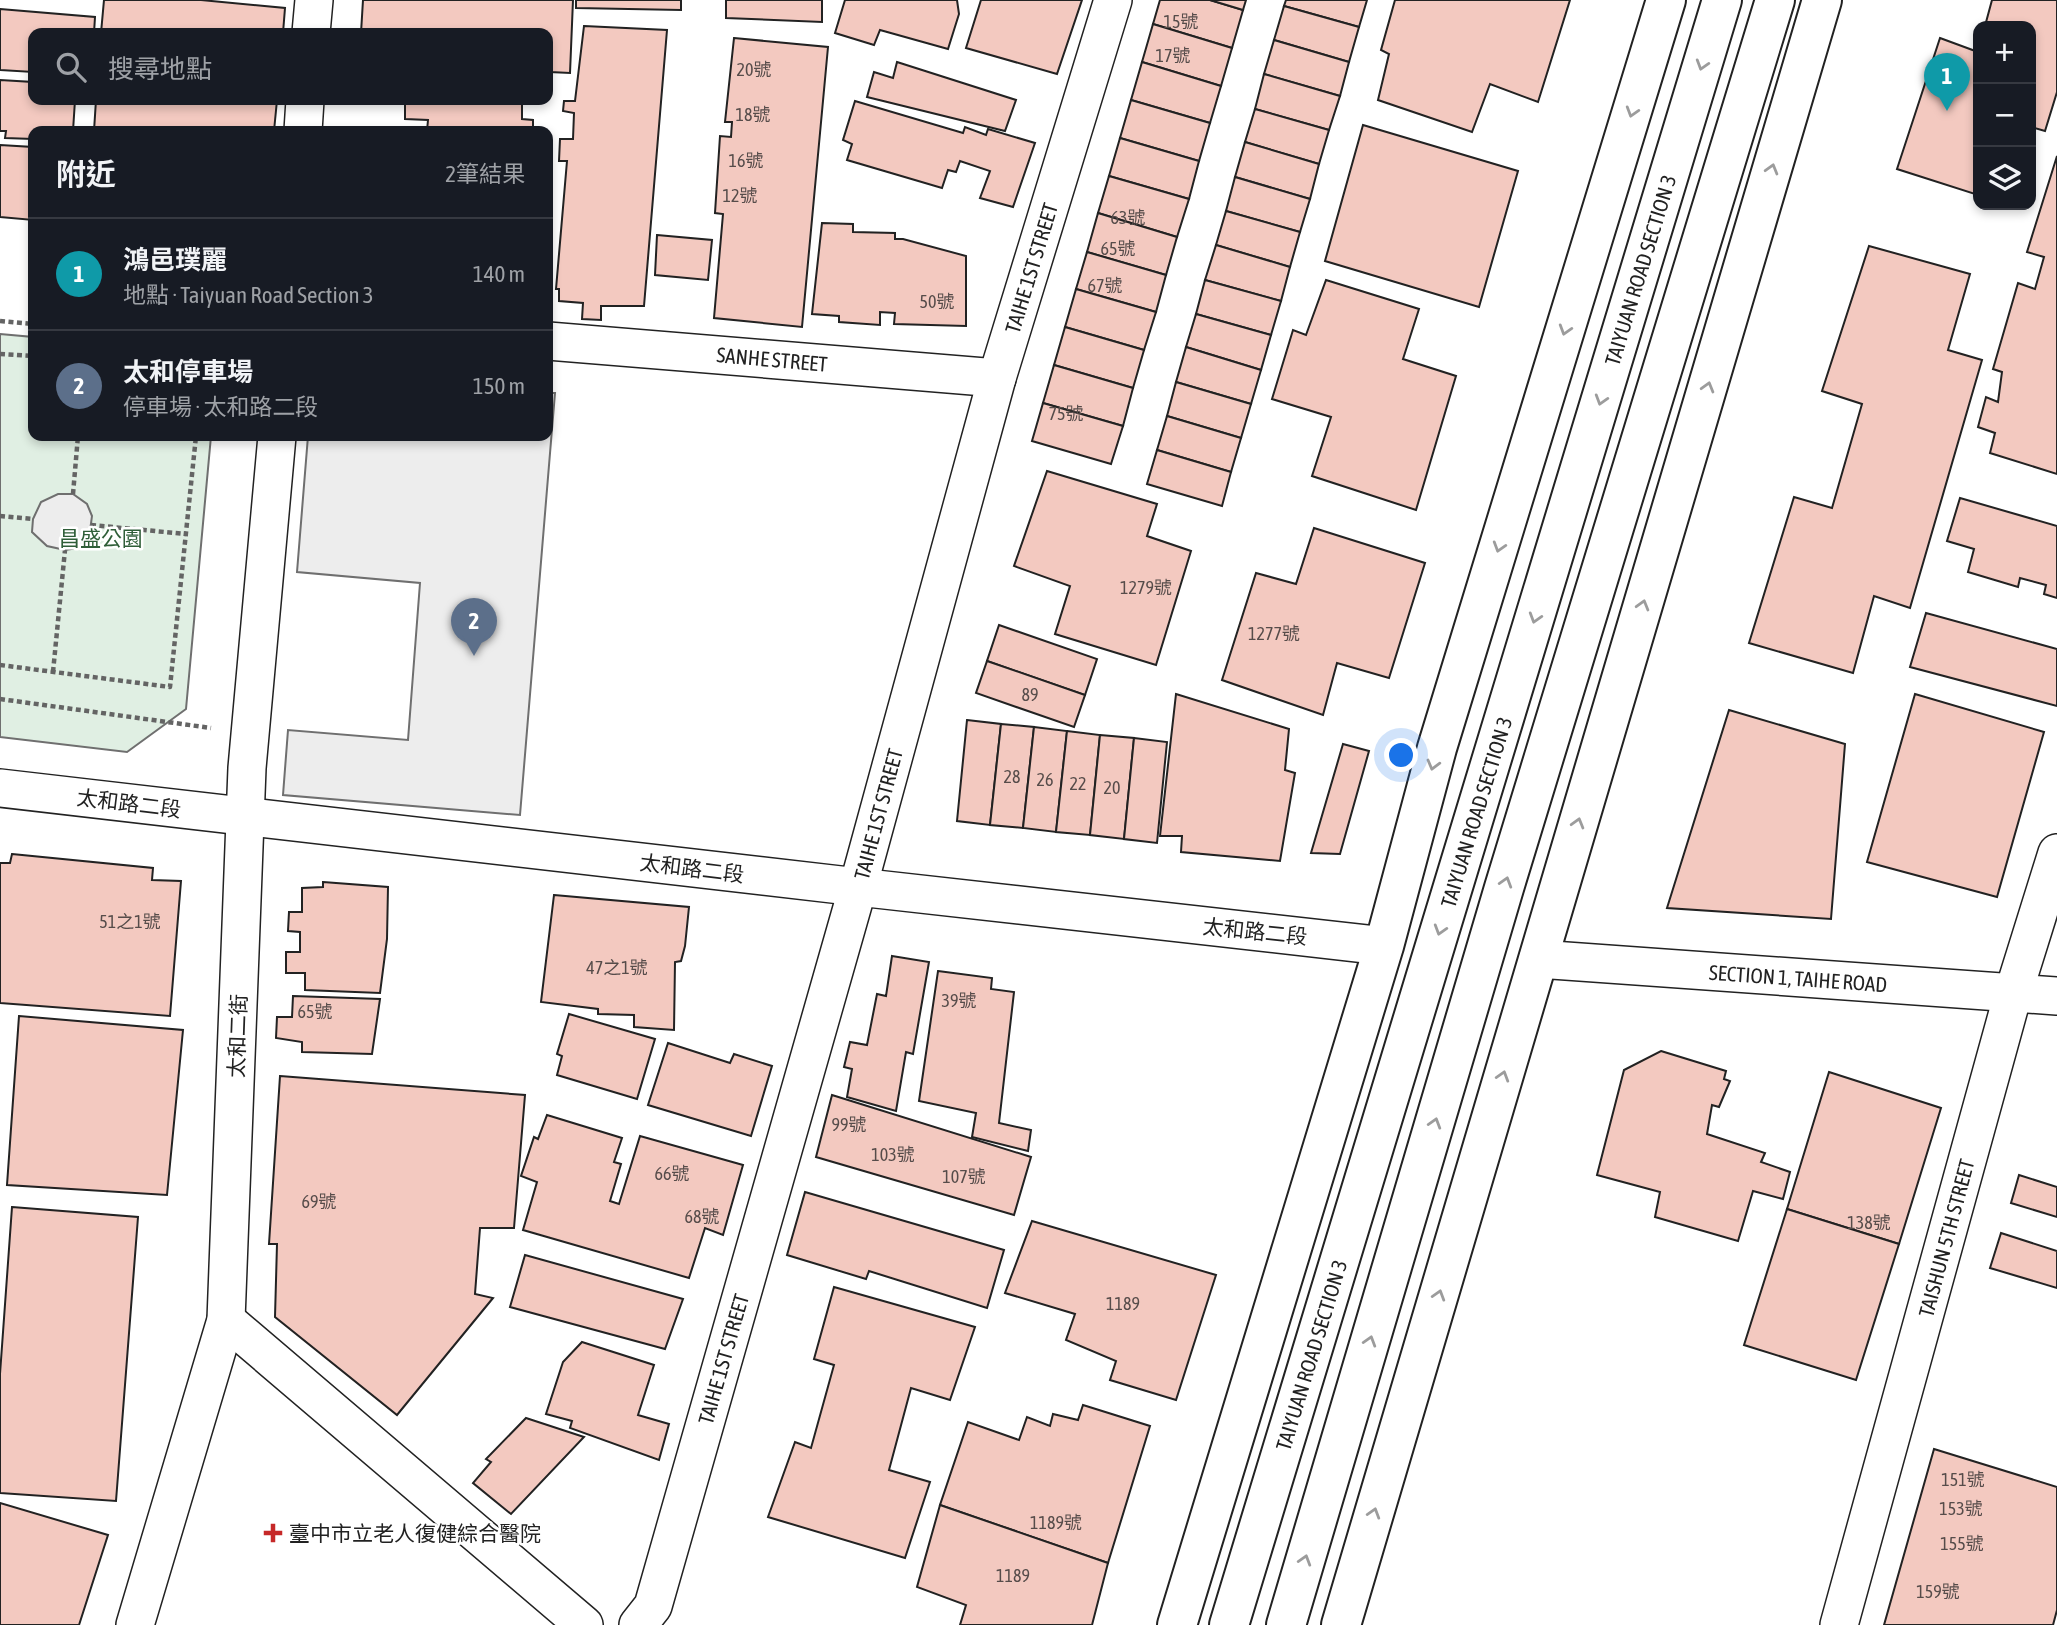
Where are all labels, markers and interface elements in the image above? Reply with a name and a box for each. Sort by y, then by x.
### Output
house number: 15號 [1164,11,1198,32]
map controls [1973,21,2036,210]
button: + [1973,21,2036,84]
search box [28,28,553,105]
house number: 17號 [1156,45,1190,66]
icon: search [52,48,90,86]
pin: 1 [1924,53,1970,111]
text: 搜尋地點 [108,54,212,84]
house number: 20號 [737,59,771,80]
one-way arrow [1696,59,1711,71]
button: − [1973,84,2036,147]
house number: 18號 [736,104,770,125]
one-way arrow [1625,106,1640,118]
button: layers [1973,147,2036,210]
house number: 16號 [729,150,763,171]
text: 附近 [56,157,116,191]
text: 2筆結果 [445,161,525,187]
one-way arrow [1764,163,1779,175]
street label: TAIYUAN ROAD SECTION 3 [1600,172,1680,368]
house number: 12號 [723,185,757,206]
street label: TAIHE 1ST STREET [1000,200,1062,336]
house number: 63號 [1111,207,1145,228]
house number: 65號 [1101,238,1135,259]
text: 鴻邑璞麗 [123,245,227,275]
text: 1 [74,261,84,287]
text: 140 m [473,261,525,287]
house number: 67號 [1088,275,1122,296]
text: 地點 · Taiyuan Road Section 3 [123,282,374,308]
house number: 50號 [920,291,954,312]
one-way arrow [1559,323,1574,335]
street label: SANHE STREET [716,342,828,376]
text: 太和停車場 [123,357,253,387]
text: 2 [74,373,84,399]
text: 150 m [473,373,525,399]
one-way arrow [1699,381,1714,393]
text: 停車場 · 太和路二段 [123,394,318,420]
one-way arrow [1594,394,1609,406]
house number: 75號 [1049,403,1083,424]
park label: 昌盛公園 [59,526,143,550]
one-way arrow [1492,541,1507,553]
house number: 1279號 [1120,577,1172,598]
pin: 2 [451,598,497,656]
one-way arrow [1635,600,1650,612]
one-way arrow [1528,612,1543,624]
house number: 1277號 [1248,623,1300,644]
house number: 89 [1022,684,1038,705]
street label: TAIYUAN ROAD SECTION 3 [1436,714,1516,910]
your location [1384,738,1418,772]
street label: TAIHE 1ST STREET [849,746,907,882]
one-way arrow [1427,759,1441,771]
house number: 28 [1004,766,1020,787]
house number: 26 [1037,769,1053,790]
house number: 22 [1070,773,1086,794]
house number: 20 [1104,777,1120,798]
street label: 太和路二段 [75,785,183,821]
one-way arrow [1570,818,1585,830]
street label: 太和路二段 [638,850,746,886]
one-way arrow [1498,876,1513,888]
house number: 51之1號 [99,911,161,932]
street label: 太和路二段 [1202,914,1308,948]
one-way arrow [1434,923,1449,935]
house number: 47之1號 [586,957,648,978]
street label: SECTION 1, TAIHE ROAD [1708,960,1888,996]
house number: 39號 [942,990,976,1011]
street label: 太和二街 [224,994,250,1078]
house number: 65號 [298,1001,332,1022]
one-way arrow [1495,1071,1510,1083]
house number: 99號 [832,1114,866,1135]
one-way arrow [1426,1118,1441,1130]
house number: 103號 [871,1144,915,1165]
street label: TAISHUN 5TH STREET [1913,1156,1979,1320]
house number: 66號 [655,1163,689,1184]
house number: 107號 [942,1166,986,1187]
house number: 69號 [302,1191,336,1212]
house number: 68號 [685,1206,719,1227]
house number: 138號 [1847,1212,1891,1233]
street label: TAIYUAN ROAD SECTION 3 [1271,1257,1351,1453]
one-way arrow [1430,1289,1445,1301]
street label: TAIHE 1ST STREET [693,1291,753,1427]
house number: 1189 [1106,1293,1140,1314]
one-way arrow [1361,1336,1376,1348]
house number: 151號 [1941,1469,1985,1490]
house number: 153號 [1939,1498,1983,1519]
one-way arrow [1366,1507,1380,1519]
house number: 1189號 [1030,1512,1082,1533]
place label: 臺中市立老人復健綜合醫院 [289,1521,541,1545]
marker: 臺中市立老人復健綜合醫院 [263,1523,283,1543]
house number: 155號 [1940,1533,1984,1554]
one-way arrow [1297,1554,1312,1566]
house number: 1189 [996,1565,1030,1586]
house number: 159號 [1916,1581,1960,1602]

